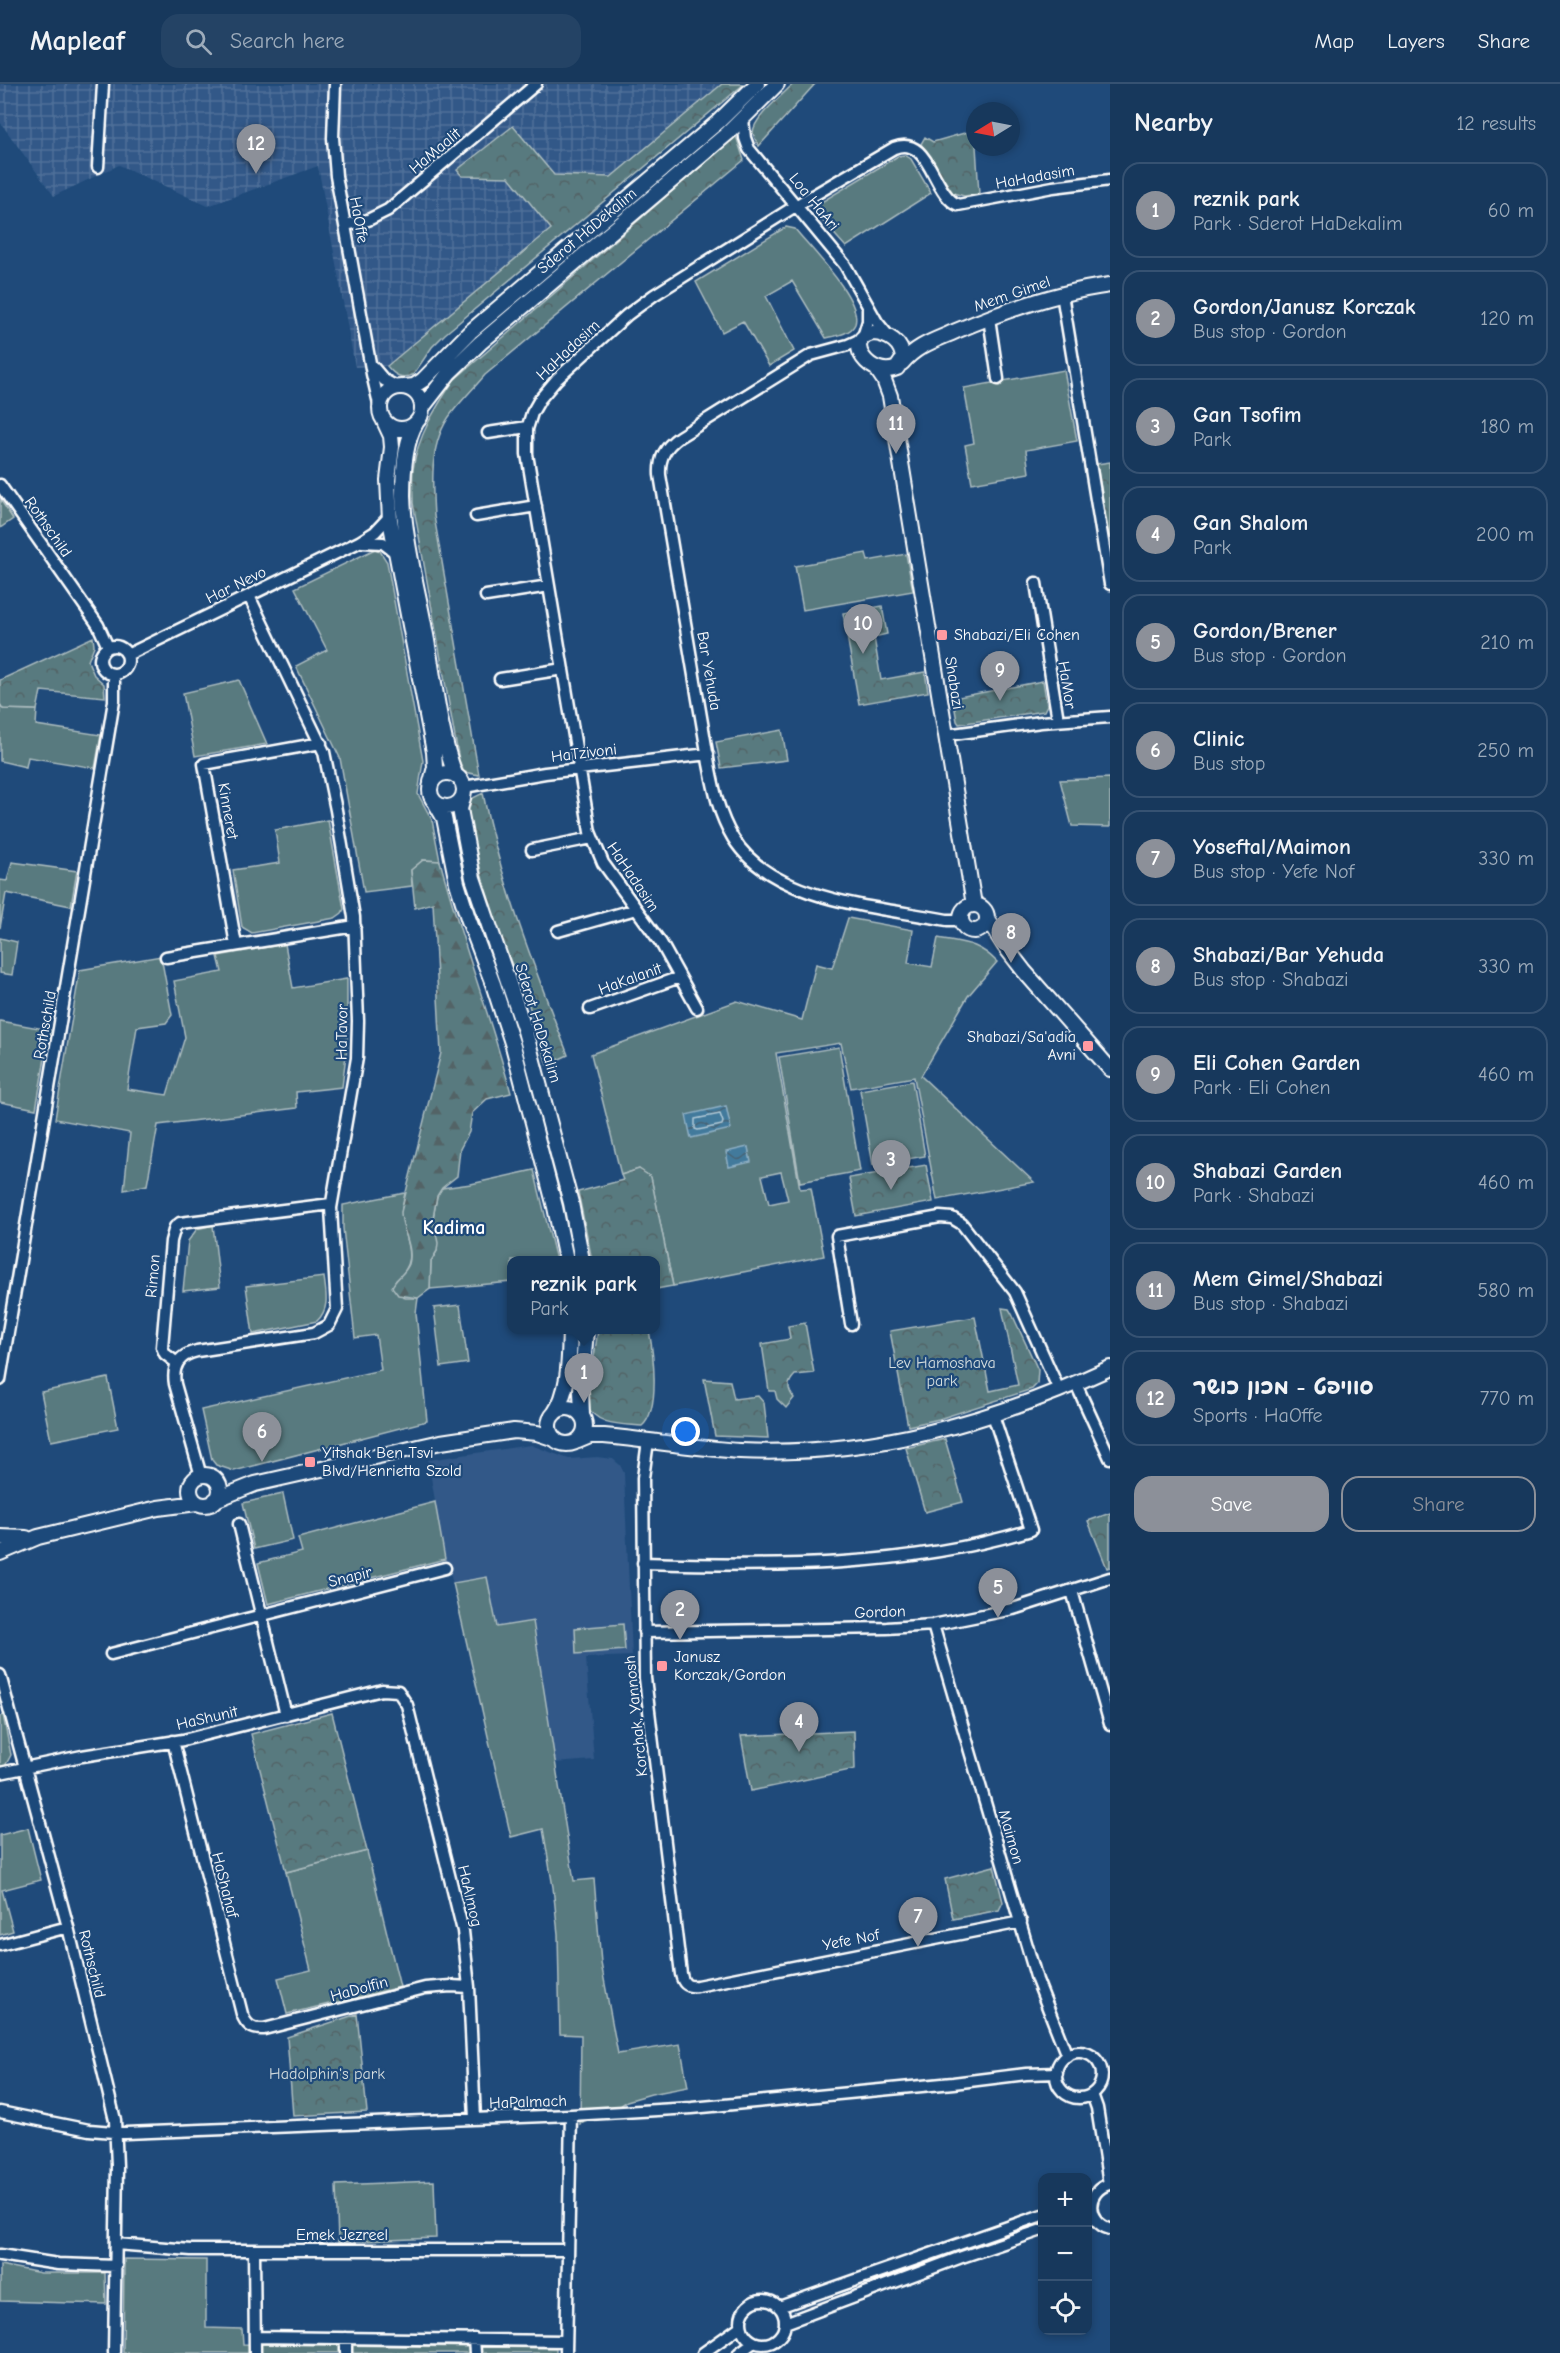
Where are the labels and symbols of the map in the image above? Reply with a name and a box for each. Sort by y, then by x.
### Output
north arrow [966,102,1020,156]
pin: 12 [236,124,276,174]
street label: HaMaalit [406,124,465,178]
street label: HaHadasim [994,161,1076,193]
street label: Loa HaAri [785,170,843,234]
street label: Sderot HaDekalim [534,184,640,278]
street label: HaOffe [346,195,372,245]
street label: Mem Gimel [971,272,1053,316]
street label: HaHadasim [533,316,603,384]
pin: 11 [876,404,916,454]
street label: Rothschild [21,493,75,561]
street label: Har Nevo [203,563,269,607]
pin: 10 [844,604,882,654]
place label: Shabazi/Eli Cohen [954,626,1080,644]
marker: Shabazi/Eli Cohen [935,628,949,642]
street label: Bar Yehuda [693,630,725,712]
pin: 9 [980,652,1020,701]
street label: Shabazi [941,655,967,711]
street label: HaMor [1054,660,1080,711]
street label: HaTzivoni [550,740,618,766]
street label: Kinneret [214,781,242,841]
street label: HaHadasim [603,839,663,915]
pin: 8 [992,914,1030,963]
street label: HaKalanit [596,959,664,999]
street label: Sderot HaDekalim [511,961,565,1085]
street label: Rothschild [30,989,60,1061]
street label: HaTavor [333,1003,351,1060]
place label: Shabazi/Sa'adia Avni [967,1028,1076,1064]
marker: Shabazi/Sa'adia Avni [1081,1039,1095,1053]
pin: 3 [872,1140,910,1190]
district label: Kadima [423,1216,485,1239]
street label: Rimon [142,1253,164,1299]
pin: 1 [564,1354,604,1403]
park label: Lev Hamoshava park [888,1354,996,1390]
pin: 6 [242,1412,282,1462]
your location [671,1417,700,1446]
place label: Yitshak Ben Tsvi Blvd/Henrietta Szold [322,1444,462,1480]
marker: Yitshak Ben Tsvi Blvd/Henrietta Szold [303,1455,317,1469]
street label: Snapir [326,1563,374,1591]
pin: 5 [978,1568,1018,1618]
pin: 2 [660,1590,700,1640]
street label: Gordon [854,1602,906,1622]
place label: Janusz Korczak/Gordon [674,1648,786,1684]
street label: Korchak, Yannosh [621,1655,651,1777]
marker: Janusz Korczak/Gordon [655,1659,669,1673]
street label: HaShunit [175,1702,240,1734]
pin: 4 [780,1702,818,1752]
street label: Maimon [995,1808,1027,1866]
street label: HaShahaf [208,1850,242,1921]
street label: HaAlmog [454,1863,486,1929]
pin: 7 [898,1898,938,1947]
street label: Yefe Nof [821,1925,882,1954]
street label: Rothschild [75,1928,109,2000]
street label: HaDolfin [328,1973,390,2005]
park label: Hadolphin's park [269,2065,385,2083]
street label: HaPalmach [489,2092,567,2112]
street label: Emek Jezreel [296,2226,388,2244]

